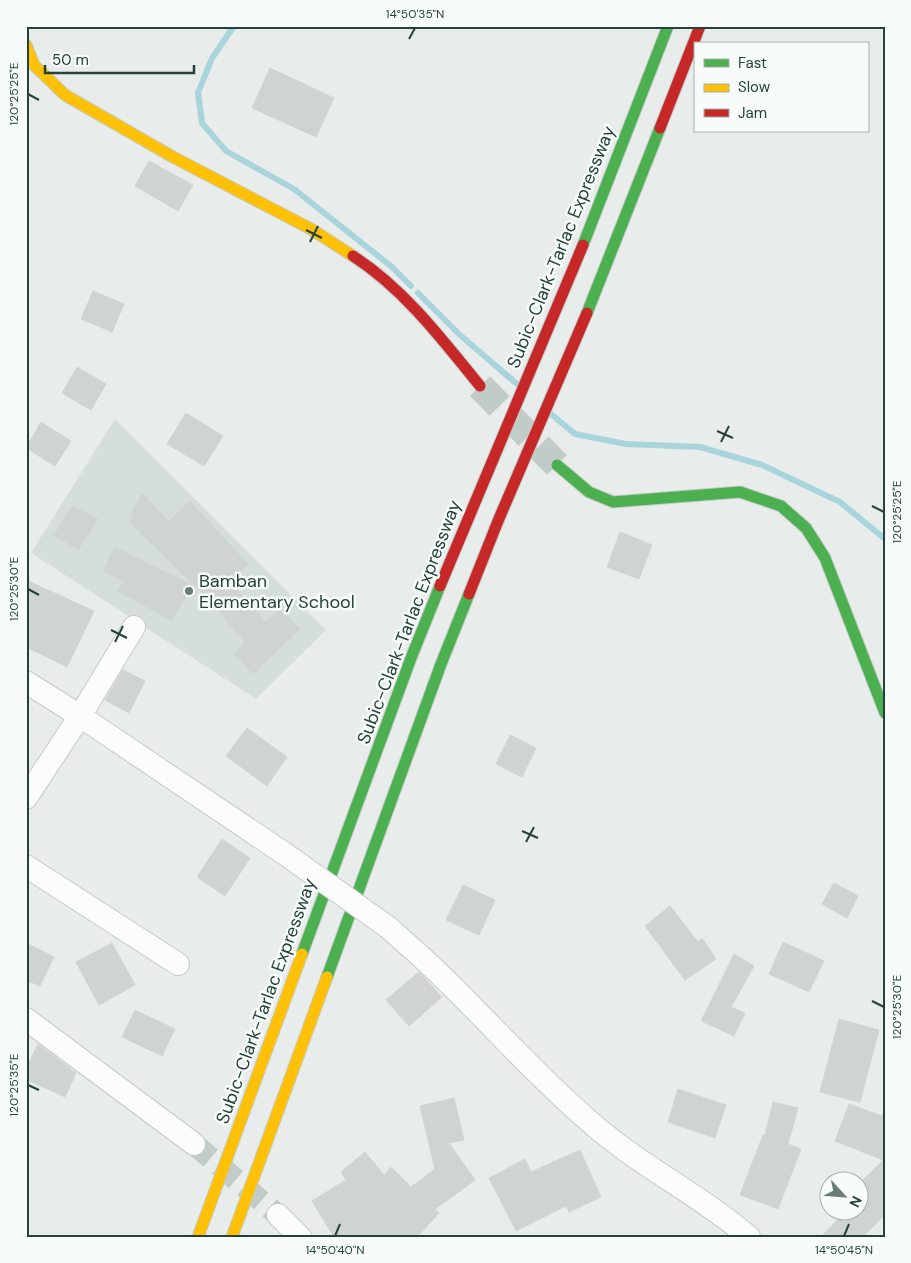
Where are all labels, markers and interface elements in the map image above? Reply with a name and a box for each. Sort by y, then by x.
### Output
text: 14°50'35"N [386,6,444,22]
scale bar [45,42,194,74]
legend [694,42,868,132]
text: 50 m [52,50,89,70]
text: Fast [738,53,767,73]
text: 120°25'25"E [6,62,22,126]
text: Slow [738,77,771,97]
text: Jam [738,103,767,123]
street label: Subic-Clark-Tarlac Expressway [501,122,621,372]
text: 120°25'25"E [889,480,905,544]
street label: Subic-Clark-Tarlac Expressway [351,497,467,747]
text: 120°25'30"E [6,557,22,621]
place label: Bamban Elementary School [199,569,355,614]
marker: Bamban Elementary School [183,585,195,597]
street label: Subic-Clark-Tarlac Expressway [210,875,322,1127]
text: 120°25'30"E [889,975,905,1039]
text: 120°25'35"E [6,1053,22,1117]
north arrow [818,1170,868,1220]
text: N [845,1193,866,1210]
text: 14°50'40"N [305,1242,365,1258]
text: 14°50'45"N [815,1242,873,1258]

